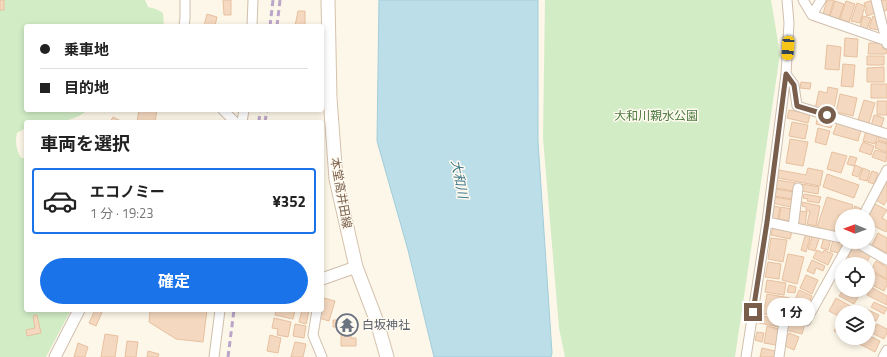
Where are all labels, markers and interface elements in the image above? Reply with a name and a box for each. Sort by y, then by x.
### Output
car [781,36,795,60]
text: 乗車地 [64,38,109,61]
text: 目的地 [64,76,109,99]
park label: 大和川親水公園 [614,106,698,125]
route start [818,106,836,124]
text: 車両を選択 [40,130,130,157]
street label: 本堂高井田線 [326,156,357,230]
water label: 大和川 [446,158,474,202]
text: エコノミー [90,180,165,203]
icon: car [42,183,78,219]
text: ¥352 [272,190,306,213]
text: 1 分 · 19:23 [90,203,154,223]
north arrow [835,209,875,249]
map controls [835,209,875,345]
button: locate [835,257,875,297]
button: 確定 [40,258,308,304]
callout: 1 分 [767,298,815,326]
text: 1 分 [779,302,803,322]
route end [744,303,762,321]
button: layers [835,305,875,345]
temple icon: 白坂神社 [334,312,360,338]
place label: 白坂神社 [362,315,410,334]

